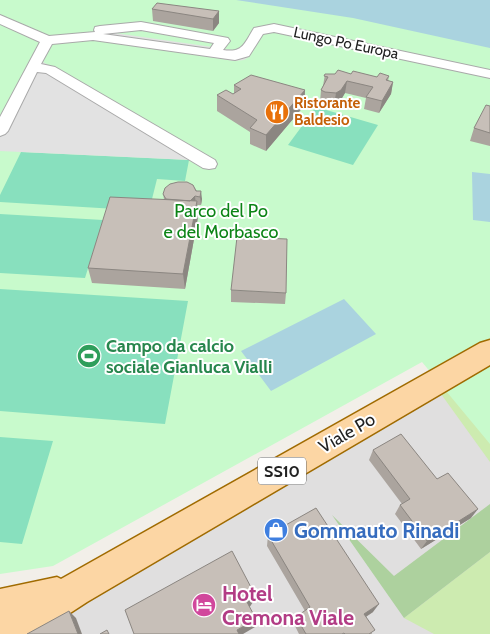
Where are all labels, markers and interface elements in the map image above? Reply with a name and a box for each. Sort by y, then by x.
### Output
street label: Lungo Po Europa [292,23,401,63]
place label: Ristorante Baldesio [294,94,361,129]
restaurant icon: Ristorante Baldesio [264,99,290,125]
park label: Parco del Po e del Morbasco [164,200,278,243]
place label: Campo da calcio sociale Gianluca Vialli [106,335,272,378]
sports icon: Campo da calcio sociale Gianluca Vialli [76,343,102,369]
street label: Viale Po [315,408,379,458]
road number: SS10 [258,458,306,484]
shop icon: Gommauto Rinadi [263,517,289,543]
place label: Gommauto Rinadi [294,518,459,543]
place label: Hotel Cremona Viale [222,581,354,630]
hotel icon: Hotel Cremona Viale [191,592,217,618]

